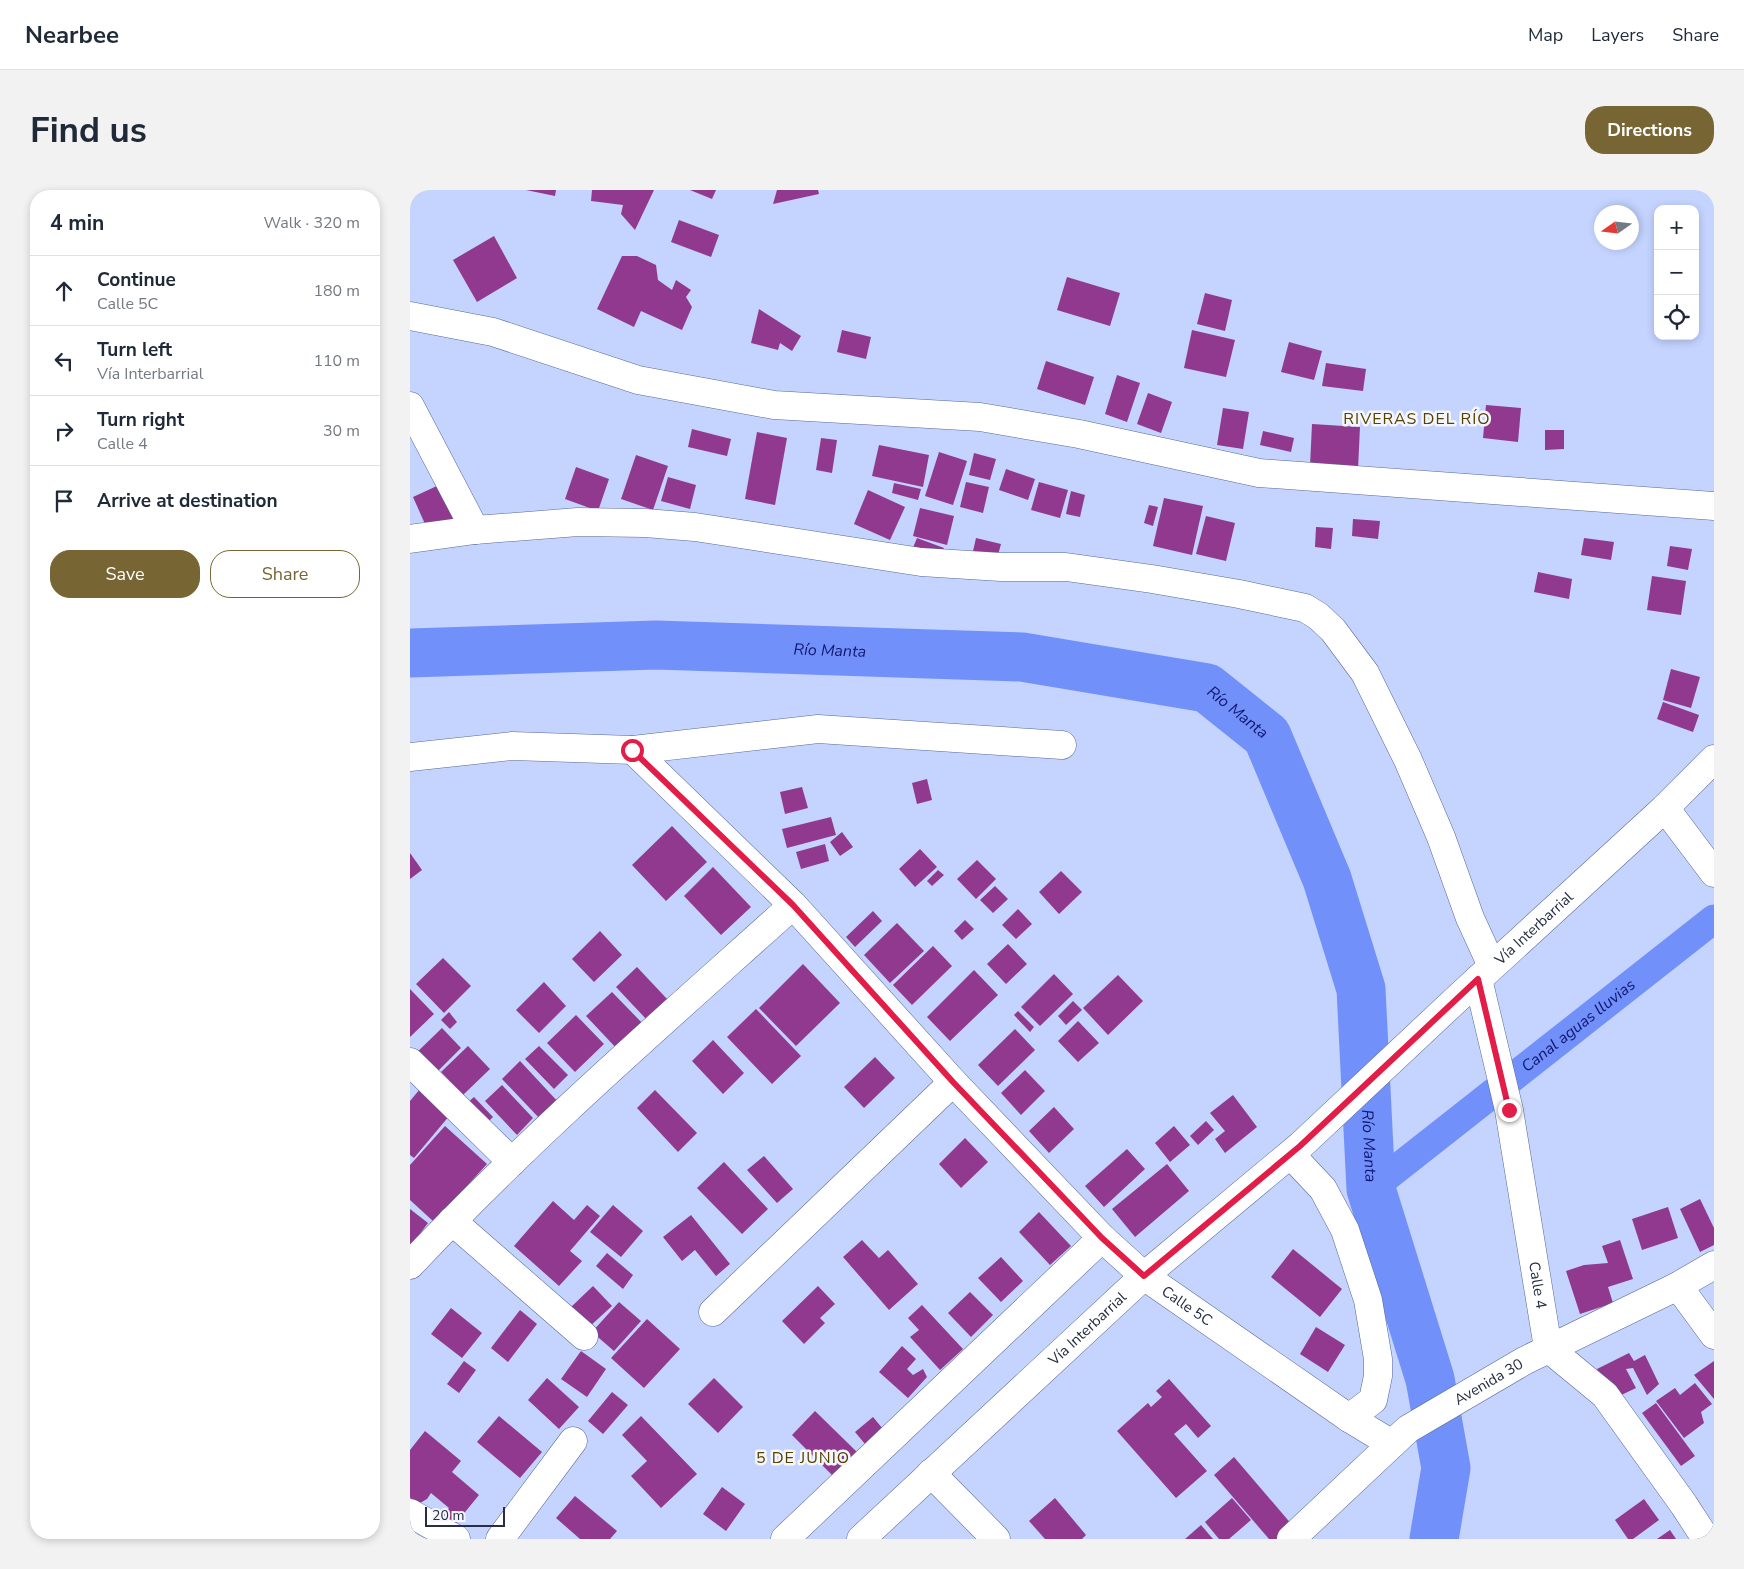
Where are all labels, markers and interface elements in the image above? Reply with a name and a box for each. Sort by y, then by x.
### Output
text: Nearbee [25,19,119,51]
text: Map [1528,23,1563,47]
text: Layers [1591,23,1644,47]
text: Share [1672,23,1719,47]
button: Directions [1585,106,1714,154]
text: Find us [30,107,147,154]
north arrow [1594,205,1639,250]
map controls [1654,205,1699,340]
button: + [1654,205,1699,250]
text: 4 min [50,209,104,237]
text: Walk · 320 m [264,212,360,234]
button: − [1654,250,1699,295]
text: Continue [97,267,176,293]
icon: ahead [50,277,78,305]
text: 180 m [313,280,360,302]
text: Calle 5C [97,293,158,315]
button: locate [1654,295,1699,340]
text: Turn left [97,337,172,363]
icon: left [50,347,78,375]
text: 110 m [313,350,360,372]
text: Vía Interbarrial [97,363,203,385]
text: Turn right [97,407,184,433]
district label: RIVERAS DEL RÍO [1343,408,1491,430]
icon: right [50,417,78,445]
text: 30 m [323,420,360,442]
text: Calle 4 [97,433,148,455]
icon: arrive [50,487,78,515]
text: Arrive at destination [97,488,278,514]
button: Save [50,550,200,598]
button: Share [210,550,360,598]
water label: Río Manta [793,639,867,663]
water label: Río Manta [1202,681,1273,744]
route start [621,739,644,762]
street label: Vía Interbarrial [1490,887,1578,970]
water label: Canal aguas lluvias [1517,974,1640,1077]
route end [1498,1099,1521,1122]
water label: Río Manta [1356,1109,1382,1183]
street label: Calle 4 [1524,1260,1551,1310]
street label: Calle 5C [1158,1281,1216,1330]
street label: Vía Interbarrial [1043,1287,1131,1371]
street label: Avenida 30 [1450,1354,1527,1410]
district label: 5 DE JUNIO [756,1447,850,1469]
scale bar [425,1504,505,1527]
text: 20 m [432,1506,464,1525]

